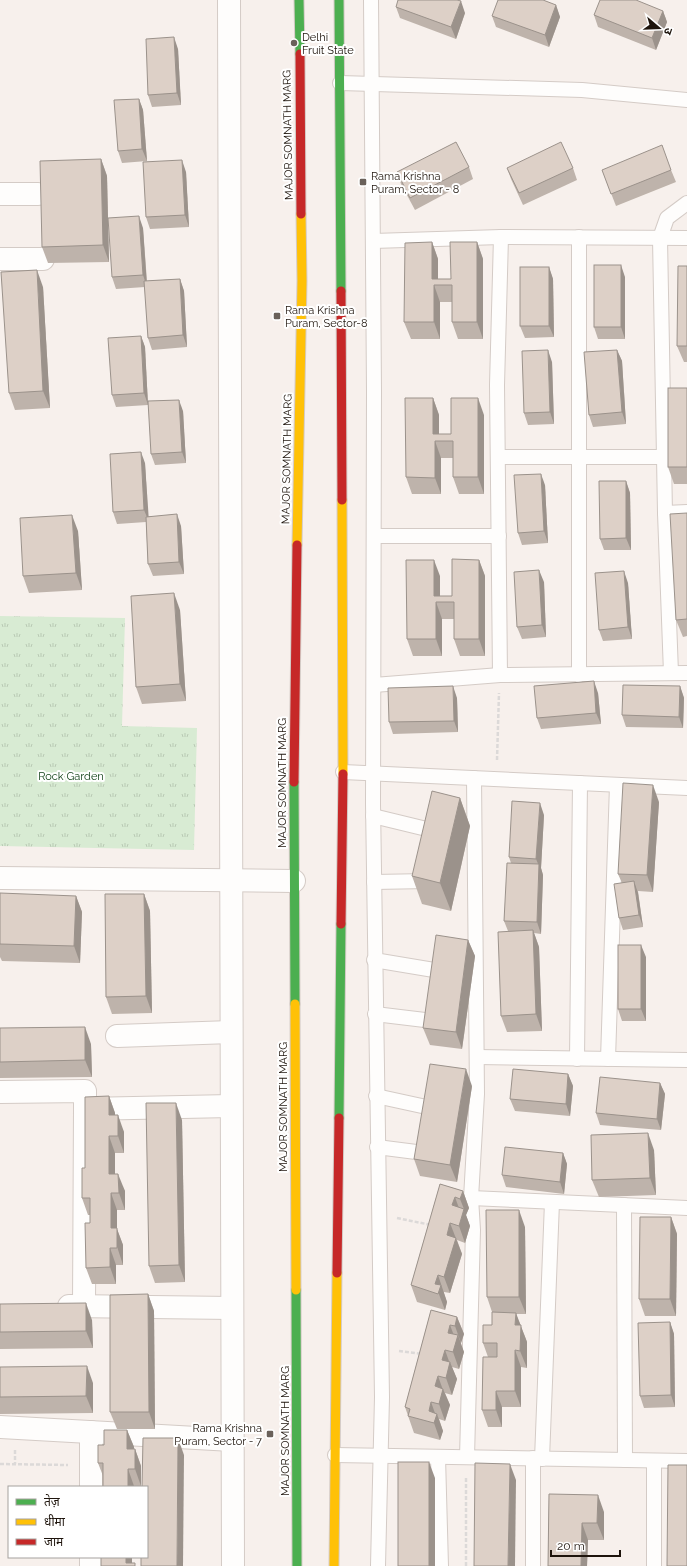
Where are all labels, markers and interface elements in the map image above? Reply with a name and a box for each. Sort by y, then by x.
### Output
north arrow [639,8,679,48]
text: उ [661,26,675,37]
place label: Delhi Fruit State [302,31,354,57]
marker: Delhi Fruit State [289,38,299,48]
street label: MAJOR SOMNATH MARG [280,70,296,200]
place label: Rama Krishna Puram, Sector - 8 [371,170,459,196]
marker: Rama Krishna Puram, Sector - 8 [358,177,368,187]
place label: Rama Krishna Puram, Sector-8 [285,304,368,330]
marker: Rama Krishna Puram, Sector-8 [272,311,282,321]
street label: MAJOR SOMNATH MARG [279,394,295,524]
street label: MAJOR SOMNATH MARG [276,718,289,848]
park label: Rock Garden [38,770,104,783]
street label: MAJOR SOMNATH MARG [277,1042,290,1172]
street label: MAJOR SOMNATH MARG [279,1366,292,1496]
place label: Rama Krishna Puram, Sector - 7 [174,1422,262,1448]
marker: Rama Krishna Puram, Sector - 7 [265,1429,275,1439]
legend [8,1486,148,1558]
text: तेज़ [44,1494,61,1509]
text: धीमा [44,1514,66,1529]
scale bar [551,1532,620,1558]
text: जाम [44,1535,64,1549]
text: 20 m [557,1539,585,1553]

